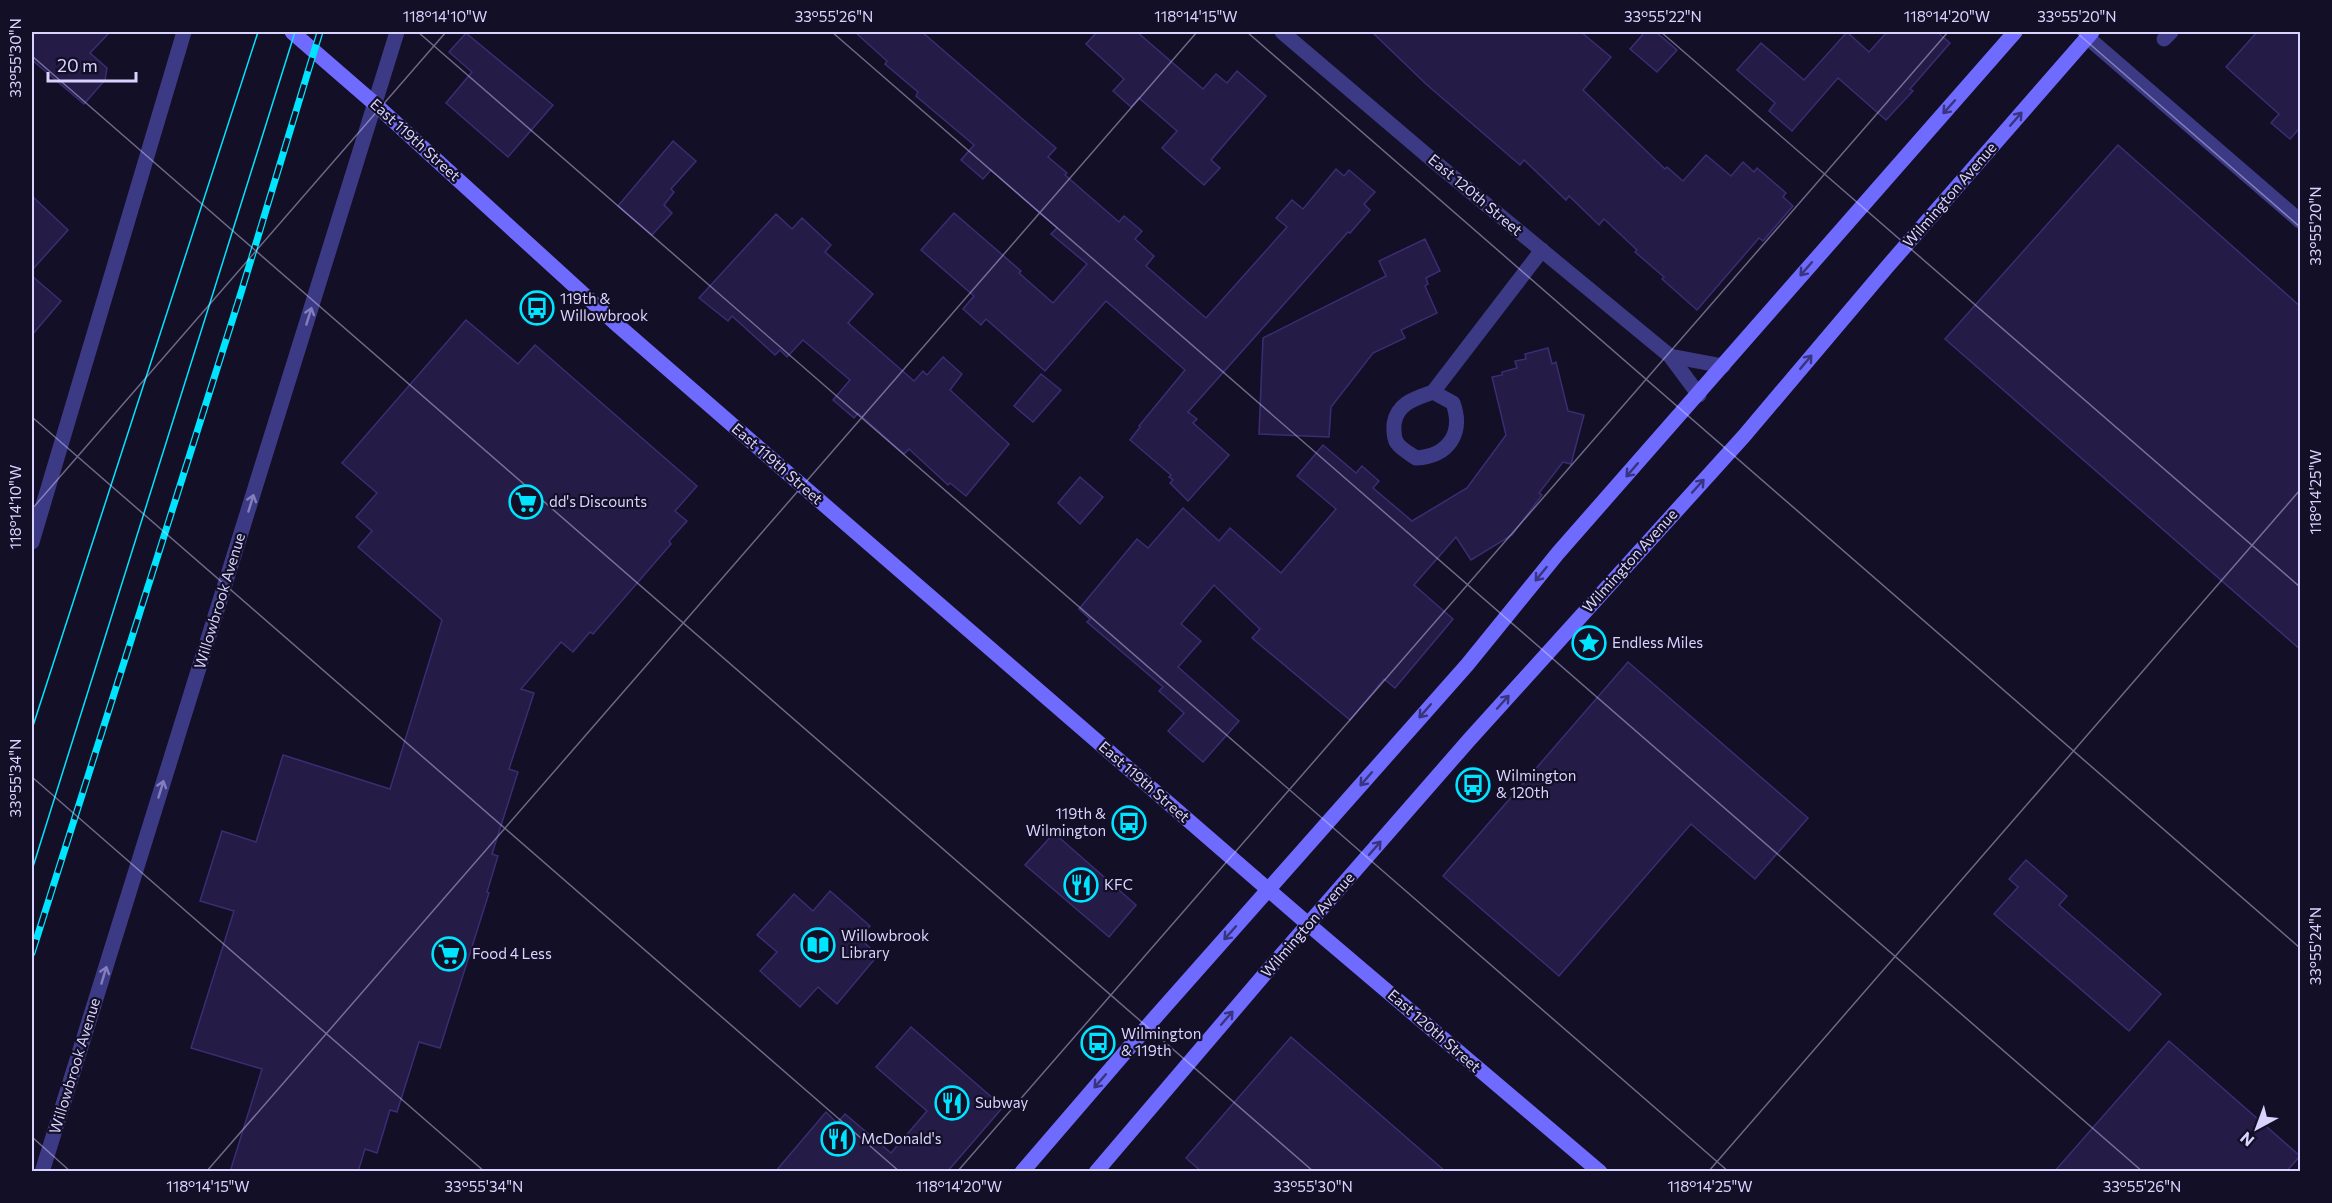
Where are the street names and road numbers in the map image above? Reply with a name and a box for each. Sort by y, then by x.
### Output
street label: East 119th Street [367,94,464,184]
street label: Wilmington Avenue [1899,138,2000,250]
street label: East 120th Street [1425,150,1526,239]
street label: East 119th Street [729,419,827,508]
street label: Wilmington Avenue [1578,505,1681,616]
street label: Willowbrook Avenue [190,531,248,671]
street label: East 119th Street [1096,737,1194,826]
street label: Wilmington Avenue [1257,868,1358,980]
street label: East 120th Street [1385,985,1485,1075]
street label: Willowbrook Avenue [45,996,103,1136]

